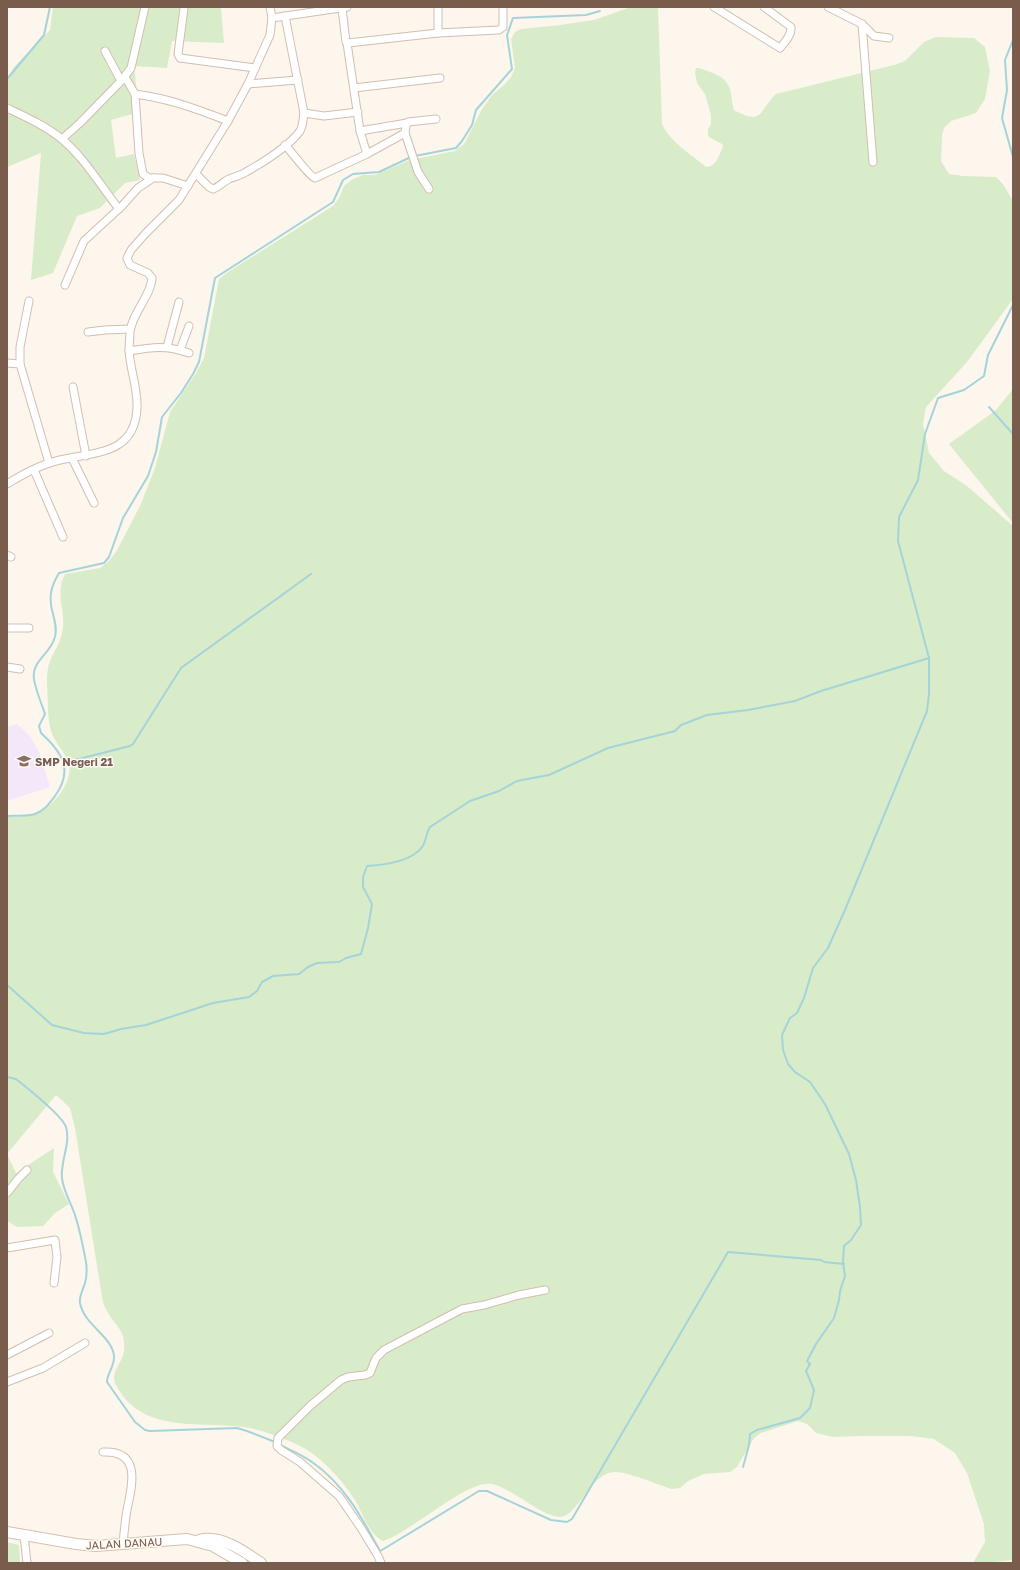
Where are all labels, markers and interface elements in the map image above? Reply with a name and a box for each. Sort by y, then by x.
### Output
school or university icon: SMP Negeri 21 [16,753,32,769]
place label: SMP Negeri 21 [35,755,113,768]
street label: JALAN DANAU [85,1535,163,1551]

